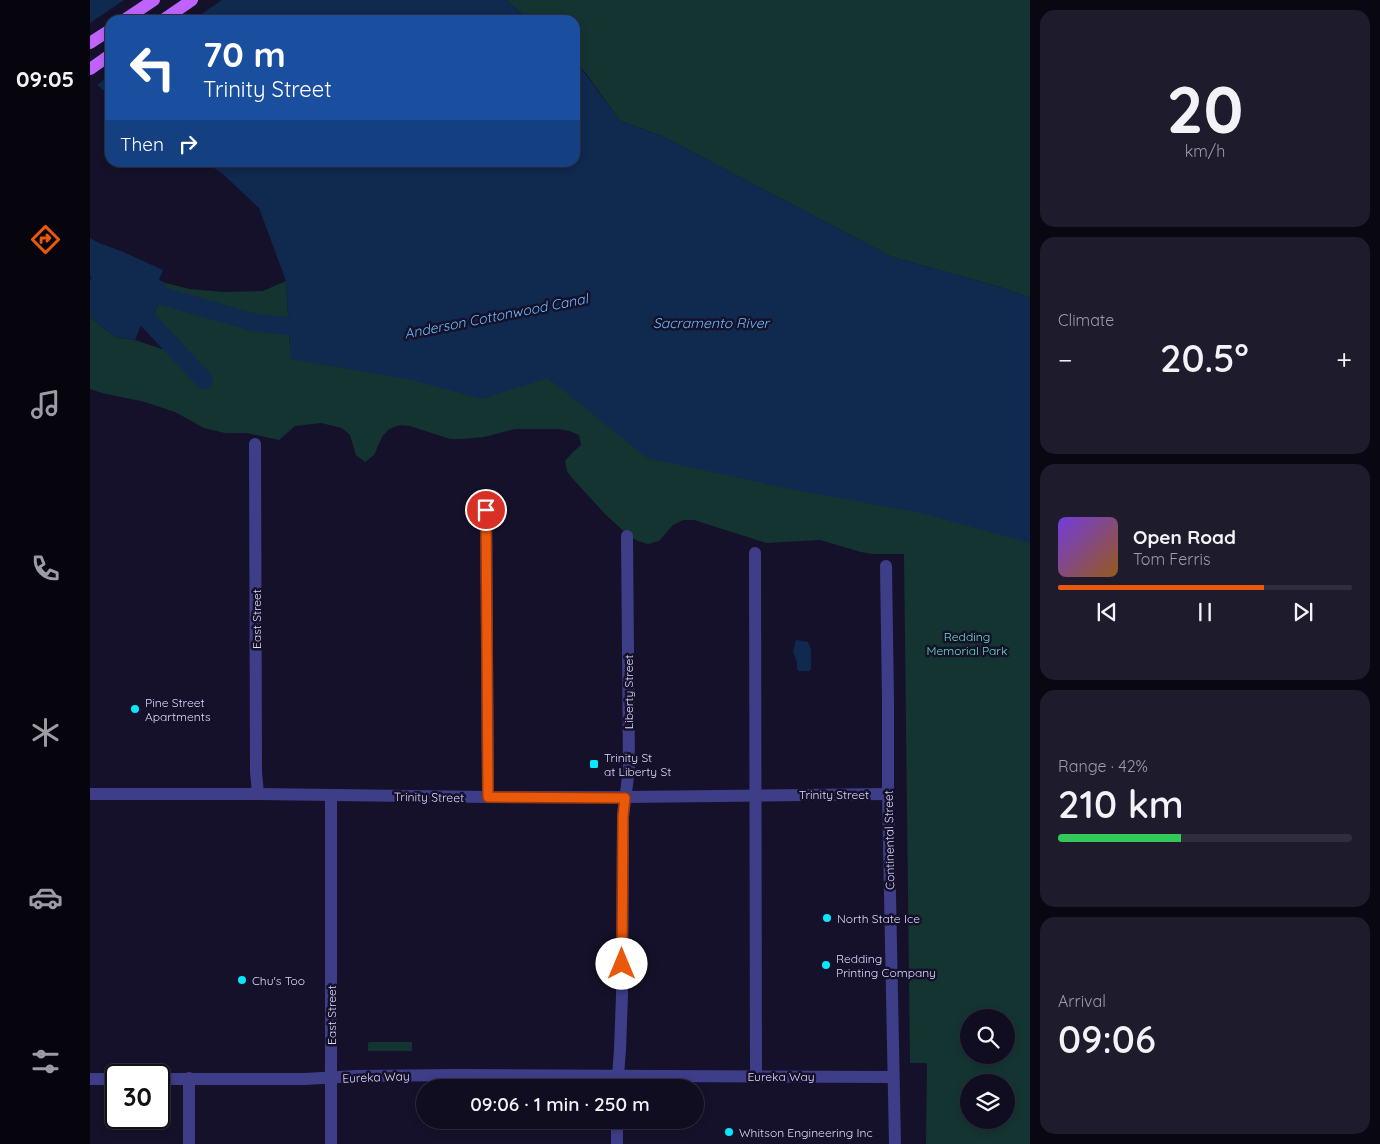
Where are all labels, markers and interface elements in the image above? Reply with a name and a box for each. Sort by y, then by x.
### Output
text: 70 m [203,32,286,76]
icon: left [120,35,185,100]
text: 09:05 [16,65,74,93]
text: 20 [1167,68,1243,149]
text: Trinity Street [203,75,332,103]
icon: right [174,130,202,158]
text: Then [120,132,164,156]
text: km/h [1185,141,1225,161]
icon: directions [28,222,63,257]
water label: Anderson Cottonwood Canal [403,289,591,343]
text: Climate [1058,310,1114,330]
water label: Sacramento River [653,314,771,332]
text: 20.5° [1160,334,1249,382]
text: − [1058,342,1073,377]
text: + [1336,342,1352,377]
icon: music [28,387,63,422]
pin [465,489,507,531]
icon: arrive [472,496,500,524]
text: Open Road [1133,525,1236,549]
text: Tom Ferris [1133,549,1210,569]
icon: phone [28,551,63,586]
street label: East Street [249,589,264,649]
icon: previous [1093,598,1121,626]
icon: pause [1191,598,1219,626]
icon: next [1289,598,1317,626]
park label: Redding Memorial Park [927,629,1007,658]
street label: Liberty Street [621,655,636,729]
place label: Pine Street Apartments [145,695,211,724]
marker: Pine Street Apartments [129,703,141,715]
icon: climate [28,715,63,750]
place label: Trinity St at Liberty St [604,750,671,779]
text: Range · 42% [1058,756,1148,776]
marker: Trinity St at Liberty St [588,758,600,770]
text: 210 km [1058,780,1184,828]
street label: Trinity Street [799,787,869,802]
street label: Trinity Street [394,789,464,805]
street label: Continental Street [881,790,897,890]
icon: car [28,880,63,915]
place label: North State Ice [837,911,920,926]
marker: North State Ice [821,912,833,924]
position arrow [595,937,647,989]
place label: Redding Printing Company [836,951,936,980]
marker: Redding Printing Company [820,959,832,971]
place label: Chu's Too [252,973,305,988]
marker: Chu's Too [236,974,248,986]
street label: East Street [324,985,339,1045]
text: Arrival [1058,991,1106,1011]
map controls [960,1009,1015,1129]
button: search [960,1009,1015,1064]
text: 09:06 [1058,1015,1156,1063]
icon: filters [28,1044,63,1079]
speed limit sign: 30 [105,1064,170,1129]
street label: Eureka Way [342,1068,410,1086]
street label: Eureka Way [747,1069,815,1084]
button: layers [960,1074,1015,1129]
text: 09:06 · 1 min · 250 m [470,1092,650,1116]
place label: Whitson Engineering Inc [739,1125,873,1140]
marker: Whitson Engineering Inc [723,1126,735,1138]

